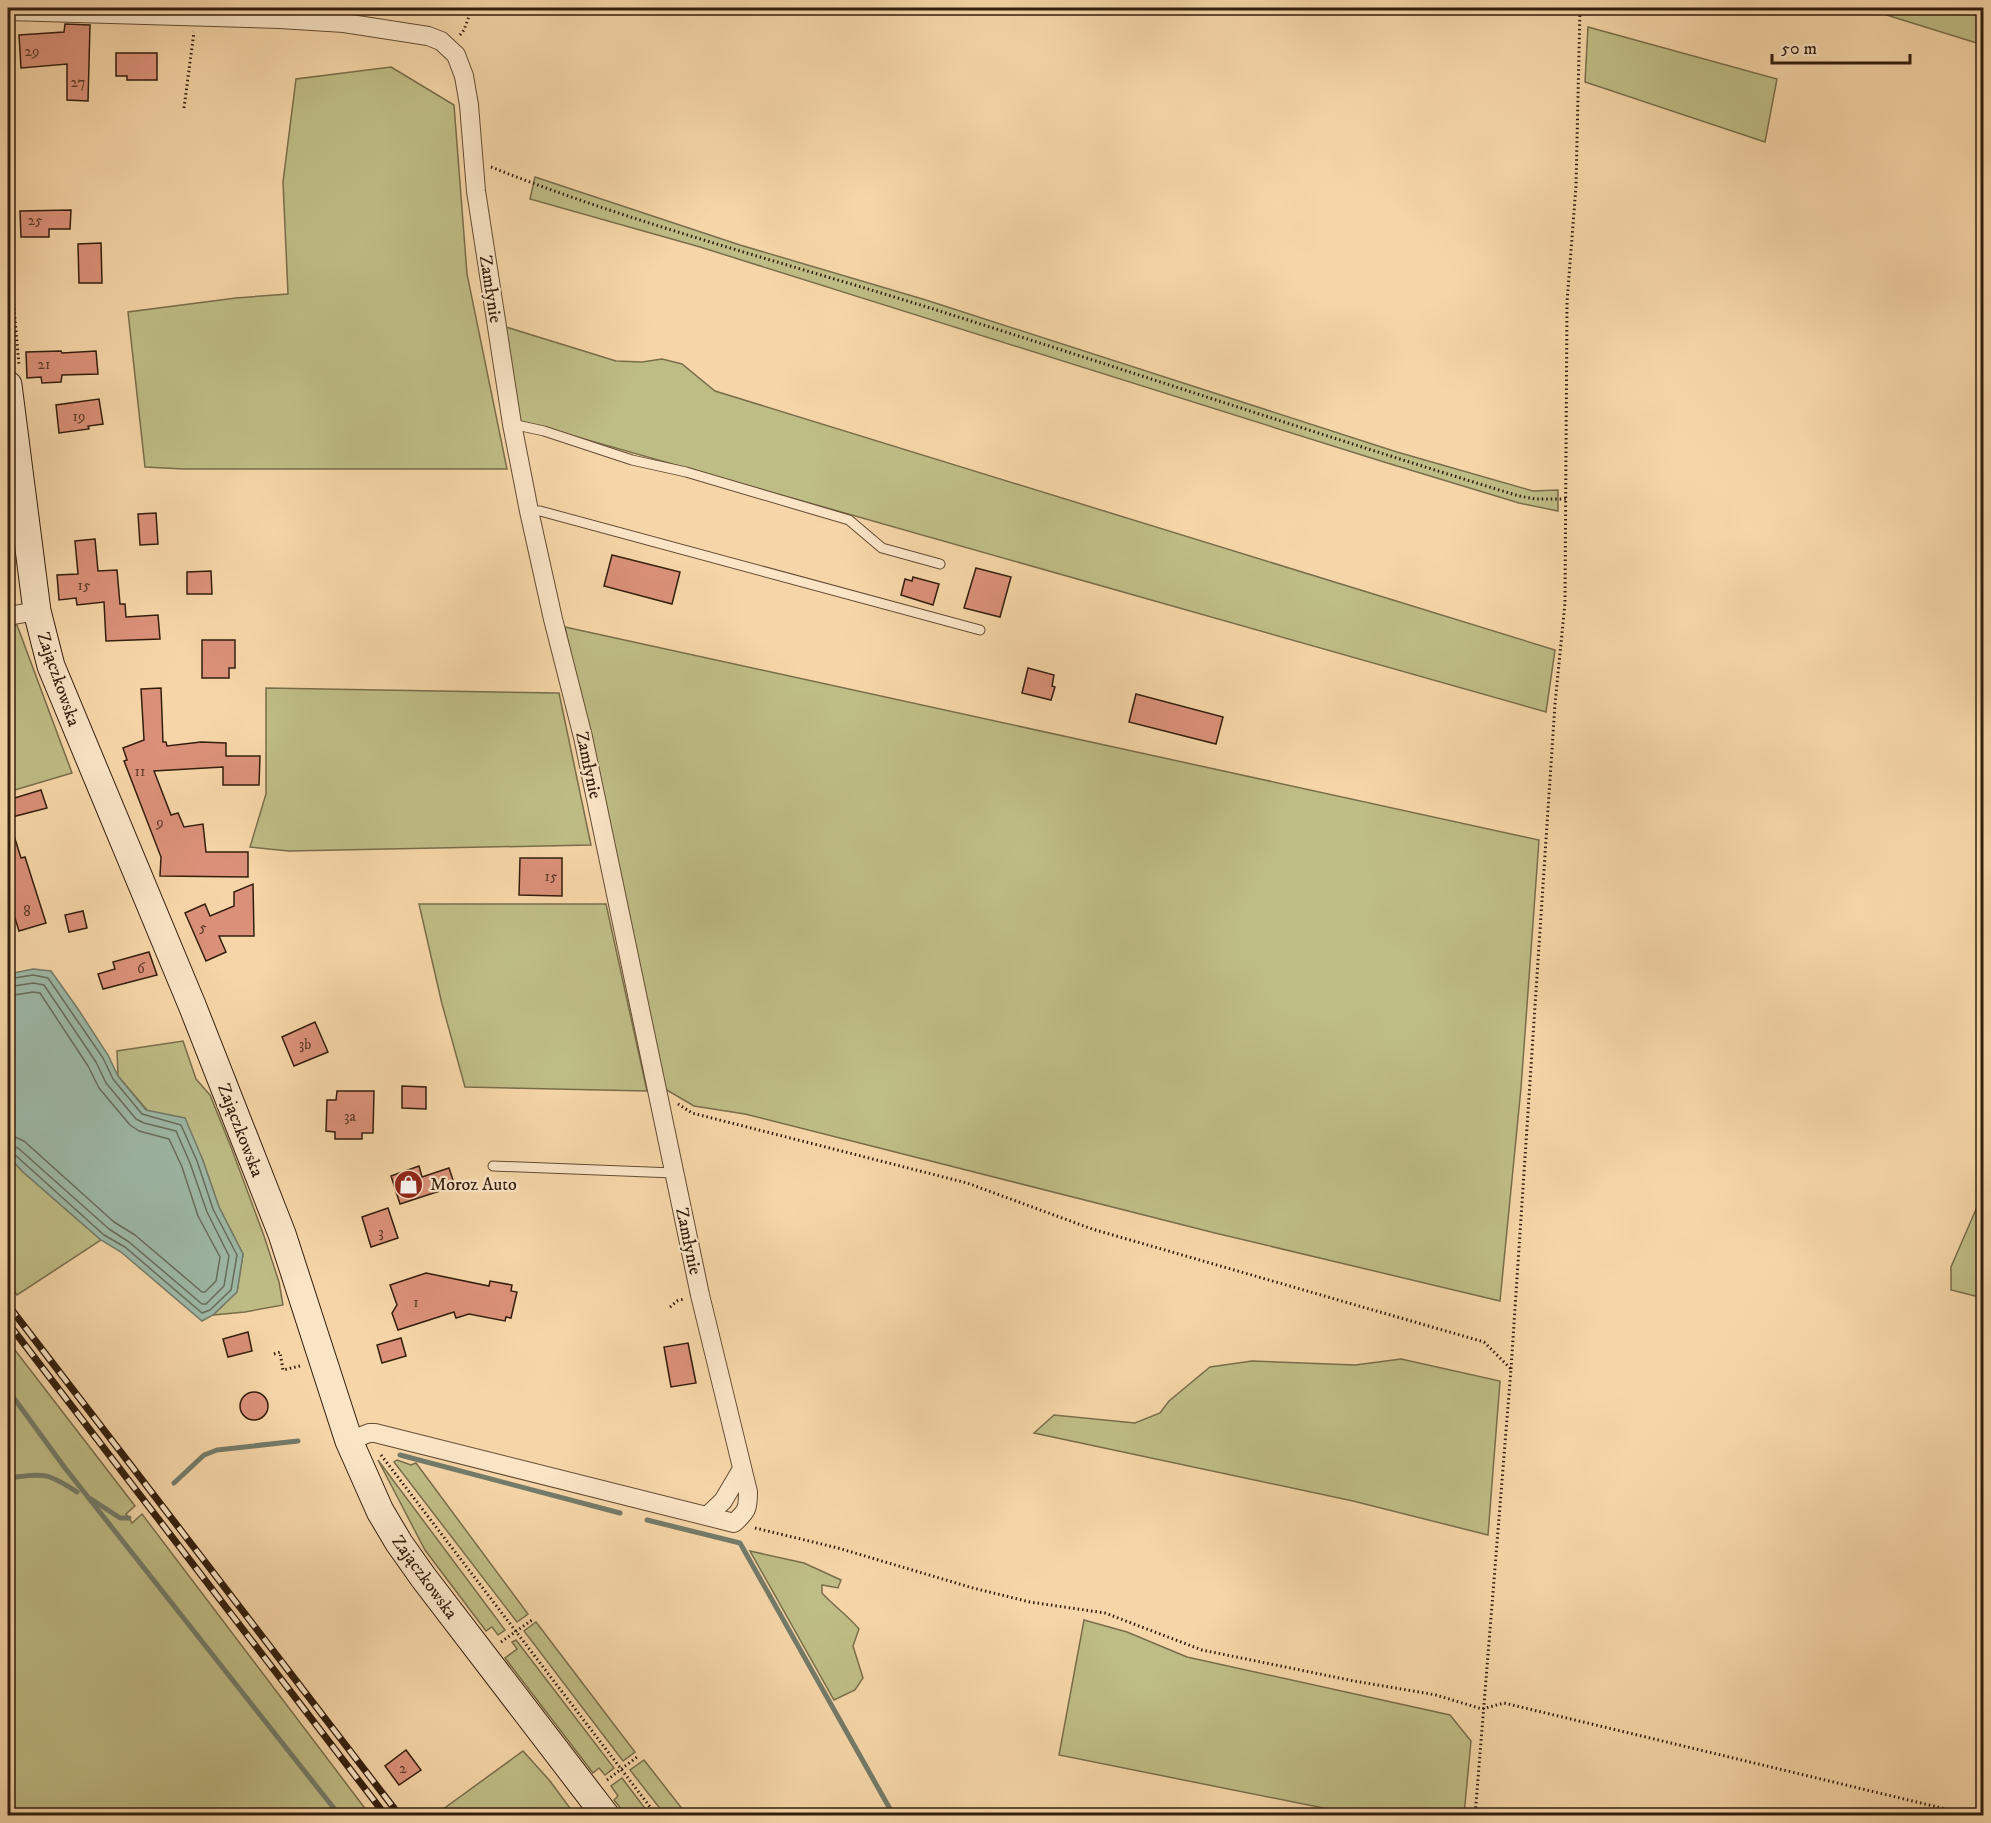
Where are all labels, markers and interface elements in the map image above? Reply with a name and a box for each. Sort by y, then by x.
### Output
scale bar [1772,27,1910,65]
text: 50 m [1781,38,1817,60]
house number: 29 [25,42,39,61]
house number: 27 [71,73,86,92]
house number: 25 [28,211,43,230]
street label: Zamłynie [474,254,506,324]
house number: 21 [38,355,50,374]
house number: 19 [73,407,85,426]
house number: 15 [78,576,91,595]
street label: Zajączkowska [32,629,85,730]
street label: Zamłynie [570,730,606,801]
house number: 11 [134,762,146,781]
house number: 9 [155,813,164,832]
house number: 15 [545,867,558,886]
house number: 8 [23,902,31,921]
house number: 5 [199,918,207,937]
house number: 6 [137,959,146,978]
house number: 3b [299,1035,311,1054]
street label: Zajączkowska [212,1081,268,1181]
house number: 3a [344,1107,357,1126]
shop icon: Moroz Auto [393,1168,425,1200]
place label: Moroz Auto [430,1174,517,1196]
street label: Zamłynie [670,1206,706,1277]
house number: 3 [378,1223,384,1242]
house number: 1 [413,1293,419,1312]
street label: Zajączkowska [386,1531,462,1624]
house number: 2 [399,1759,407,1778]

